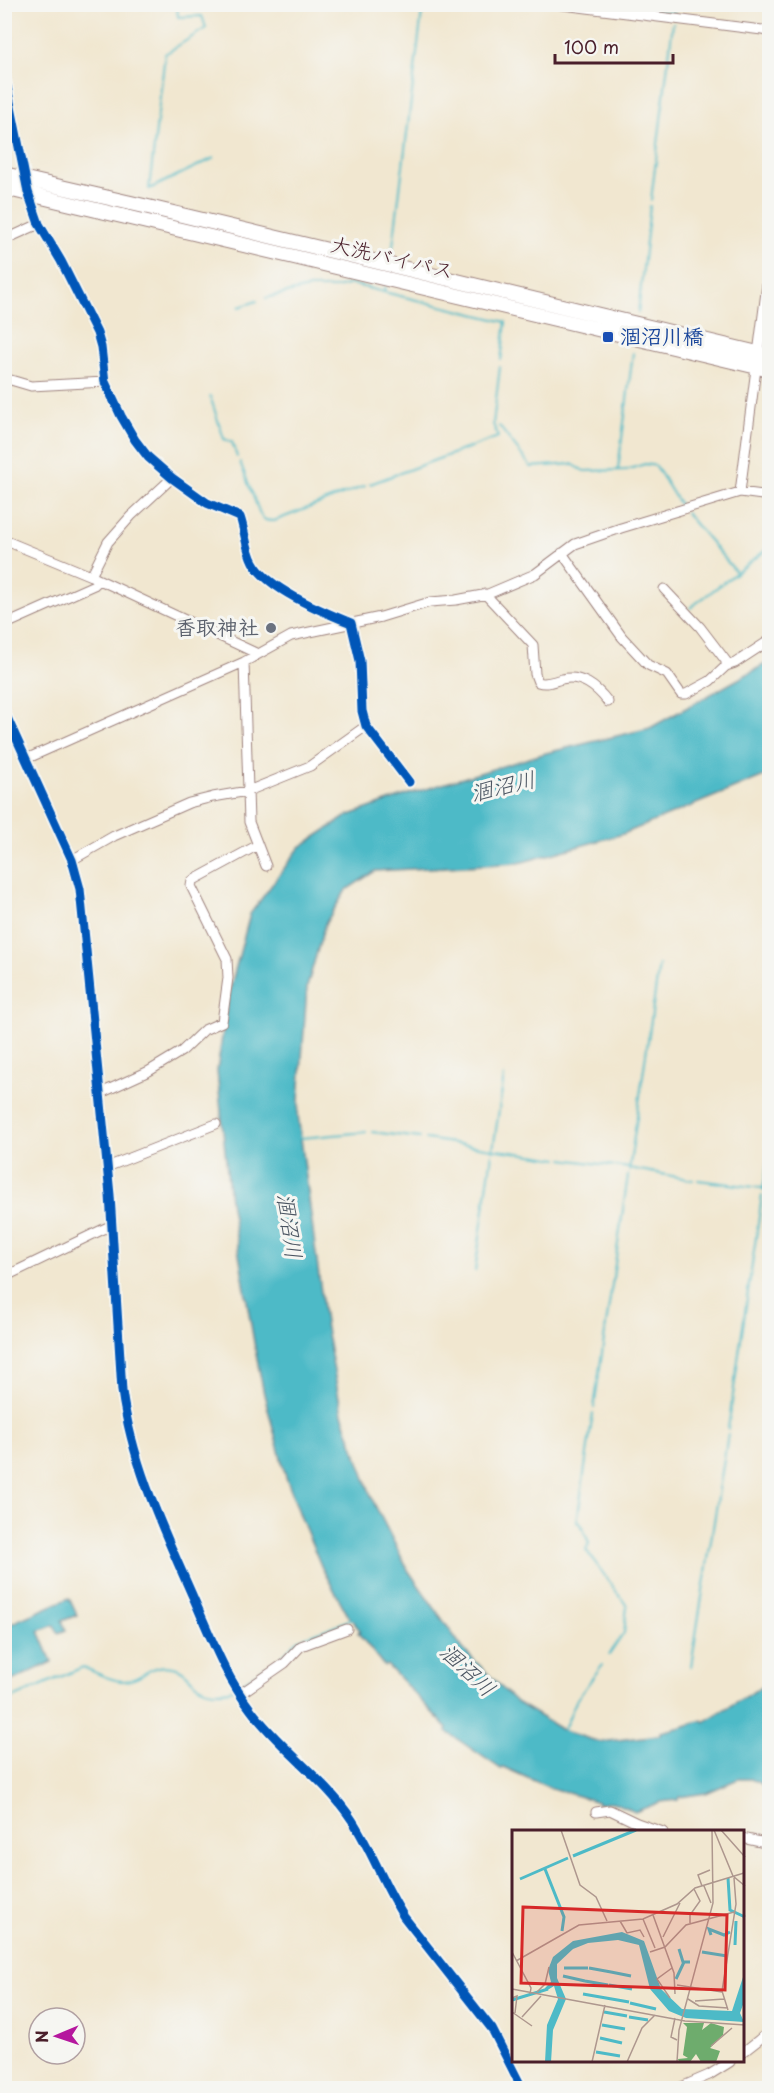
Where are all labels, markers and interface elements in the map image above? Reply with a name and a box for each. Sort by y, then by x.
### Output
scale bar [555,27,674,65]
text: 100 m [564,33,619,60]
street label: 大洗バイパス [328,226,457,286]
place label: 涸沼川橋 [620,319,704,351]
marker: 涸沼川橋 [601,330,615,344]
place label: 香取神社 [175,610,259,642]
marker: 香取神社 [264,621,278,635]
water label: 涸沼川 [467,761,539,808]
water label: 涸沼川 [271,1191,312,1261]
water label: 涸沼川 [434,1634,504,1703]
inset map [512,1830,744,2063]
north arrow [27,2006,87,2066]
text: N [29,2030,53,2043]

